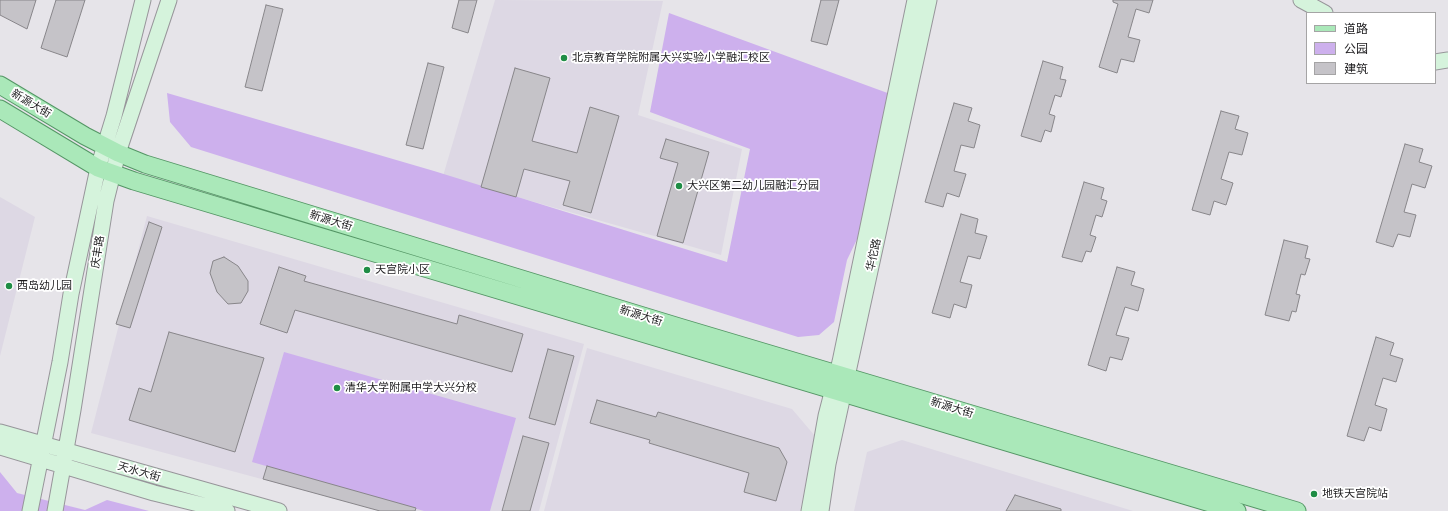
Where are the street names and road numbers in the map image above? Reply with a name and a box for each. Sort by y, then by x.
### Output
street label: 新源大街 [9,87,53,121]
street label: 新源大街 [308,208,354,234]
street label: 庆丰路 [89,235,107,269]
street label: 华佗路 [864,237,884,273]
street label: 新源大街 [618,303,664,329]
street label: 新源大街 [929,395,975,421]
street label: 天水大街 [116,460,162,484]

